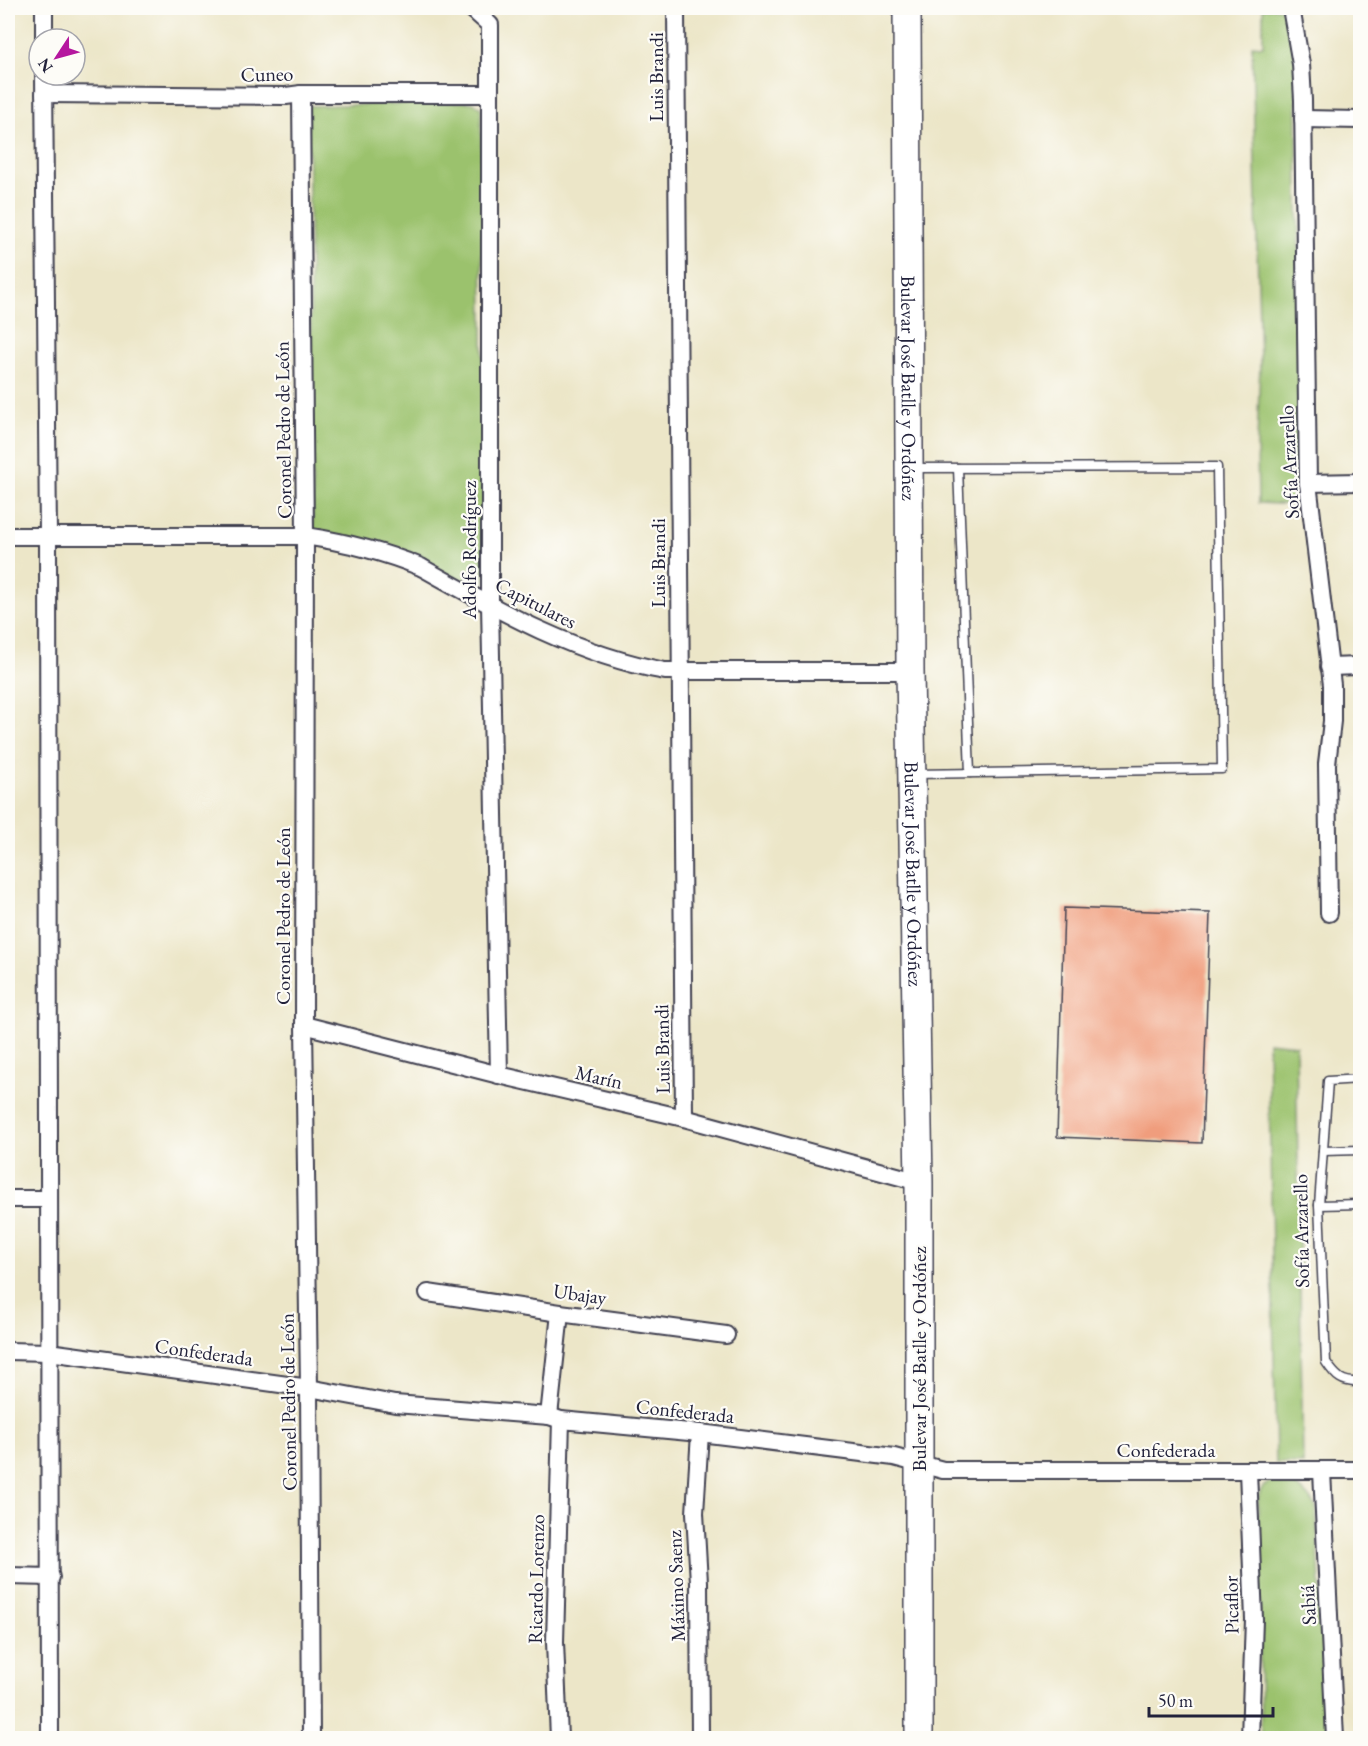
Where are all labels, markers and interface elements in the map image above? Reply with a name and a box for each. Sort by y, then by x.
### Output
north arrow [27,27,87,87]
street label: Luis Brandi [643,32,669,122]
text: N [33,54,58,77]
street label: Cuneo [240,61,294,87]
street label: Bulevar José Batlle y Ordóñez [895,275,922,501]
street label: Coronel Pedro de León [268,340,298,519]
street label: Sofía Arzarello [1273,404,1305,520]
street label: Adolfo Rodríguez [456,480,482,620]
street label: Luis Brandi [645,518,671,608]
street label: Capitulares [491,571,581,635]
street label: Bulevar José Batlle y Ordóñez [899,761,929,987]
street label: Coronel Pedro de León [270,827,296,1005]
street label: Luis Brandi [648,1004,676,1094]
street label: Marín [573,1059,626,1095]
street label: Sofía Arzarello [1287,1174,1315,1288]
street label: Bulevar José Batlle y Ordóñez [906,1246,932,1471]
street label: Ubajay [552,1277,609,1311]
street label: Coronel Pedro de León [273,1312,303,1491]
street label: Confederada [153,1332,255,1372]
street label: Confederada [635,1393,736,1429]
street label: Confederada [1117,1437,1215,1463]
street label: Ricardo Lorenzo [522,1514,550,1644]
street label: Máximo Saenz [661,1529,691,1642]
street label: Picaflor [1217,1575,1245,1634]
street label: Sabiá [1294,1584,1322,1626]
scale bar [1149,1680,1274,1718]
text: 50 m [1158,1689,1193,1712]

